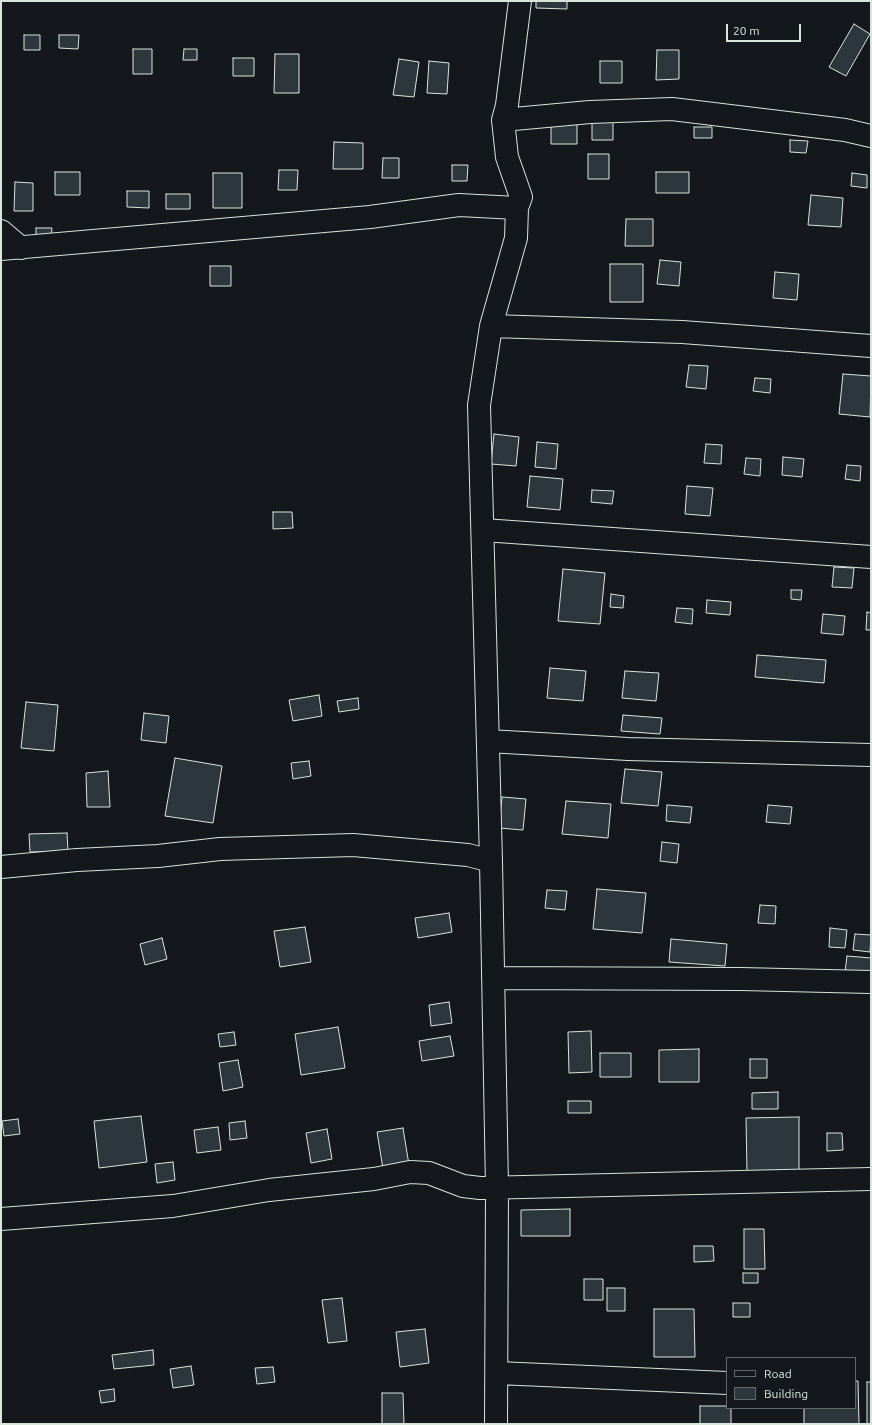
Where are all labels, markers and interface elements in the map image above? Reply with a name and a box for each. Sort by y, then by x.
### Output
scale bar [728,16,803,42]
text: 20 m [733,24,760,37]
legend [726,1357,856,1409]
text: Road [764,1367,792,1380]
text: Building [764,1387,808,1400]

